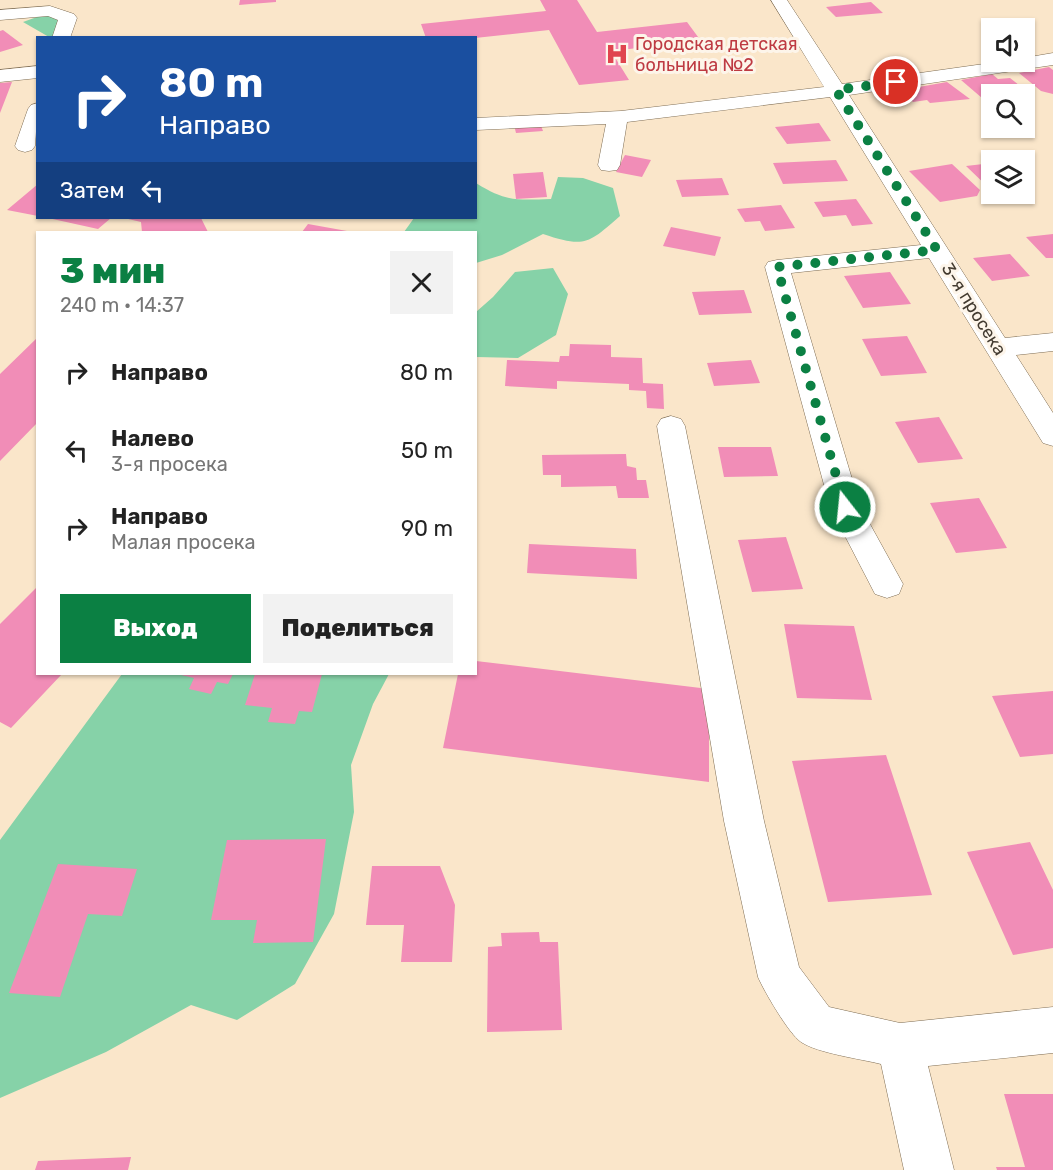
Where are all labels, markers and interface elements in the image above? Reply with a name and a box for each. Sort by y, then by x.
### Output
map controls [981,18,1035,204]
button: sound [981,18,1035,72]
place label: Городская детская больница №2 [635,33,798,76]
hospital icon: Городская детская больница №2 [604,41,630,67]
pin [870,56,921,107]
text: 80 m [159,58,263,108]
icon: right [60,60,138,138]
icon: arrive [879,65,912,98]
button: search [981,84,1035,138]
text: Направо [159,109,271,141]
button: layers [981,150,1035,204]
icon: left [136,174,169,207]
text: Затем [60,177,124,204]
text: 3 мин [60,249,165,292]
button: close [390,251,453,314]
street label: 3-я просека [937,259,1011,359]
text: 240 m · 14:37 [60,293,184,317]
icon: right [60,356,93,389]
text: Направо [111,359,208,386]
text: 80 m [400,359,453,386]
text: Налево [111,425,194,452]
icon: left [60,434,93,467]
text: 50 m [401,437,453,464]
text: 3-я просека [111,452,228,476]
position arrow [813,475,877,539]
text: Направо [111,503,208,530]
icon: right [60,512,93,545]
text: 90 m [401,515,453,542]
text: Малая просека [111,530,256,554]
button: Выход [60,594,251,663]
button: Поделиться [263,594,453,663]

